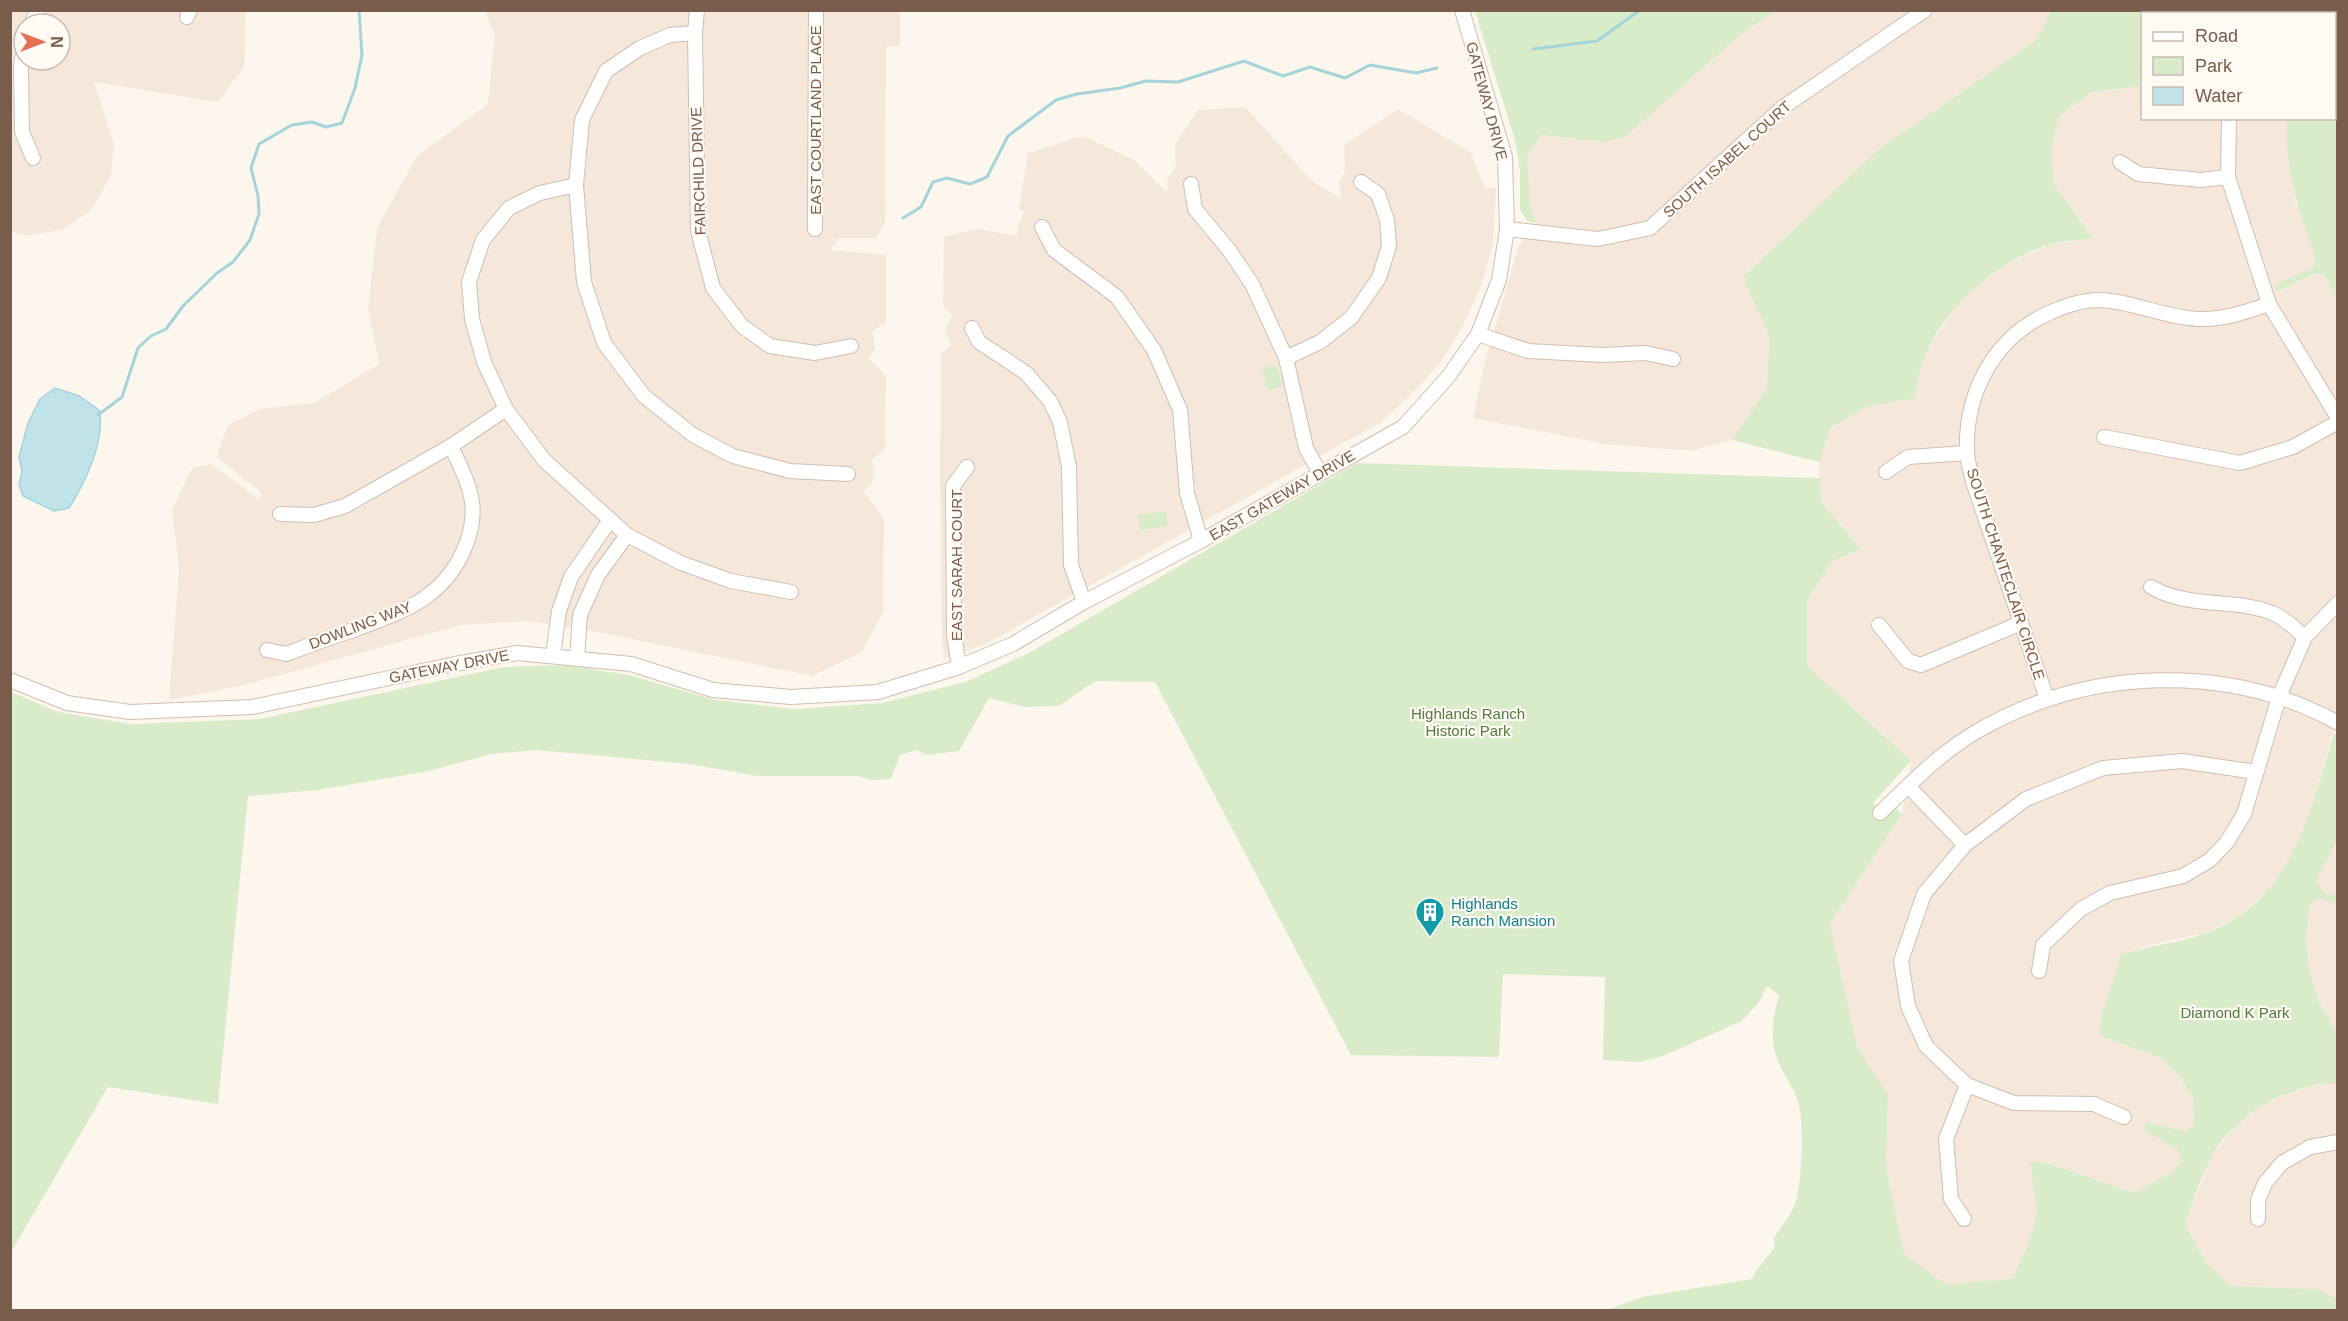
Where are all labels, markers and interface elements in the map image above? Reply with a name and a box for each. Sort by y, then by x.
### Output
north arrow [12,12,72,72]
legend [2141,12,2336,120]
street label: EAST COURTLAND PLACE [807,25,824,215]
text: Road [2195,26,2238,46]
text: N [48,36,65,48]
street label: GATEWAY DRIVE [1463,40,1511,162]
text: Park [2195,56,2233,76]
text: Water [2195,86,2242,106]
street label: SOUTH ISABEL COURT [1660,97,1794,221]
street label: FAIRCHILD DRIVE [687,107,709,235]
street label: EAST GATEWAY DRIVE [1206,446,1358,544]
street label: SOUTH CHANTECLAIR CIRCLE [1964,466,2048,682]
street label: EAST SARAH COURT [948,489,965,641]
street label: DOWLING WAY [306,598,414,652]
street label: GATEWAY DRIVE [388,646,510,686]
park label: Highlands Ranch Historic Park [1411,705,1525,739]
place label: Highlands Ranch Mansion [1451,895,1555,929]
building icon: Highlands Ranch Mansion [1414,896,1446,938]
park label: Diamond K Park [2180,1004,2290,1021]

